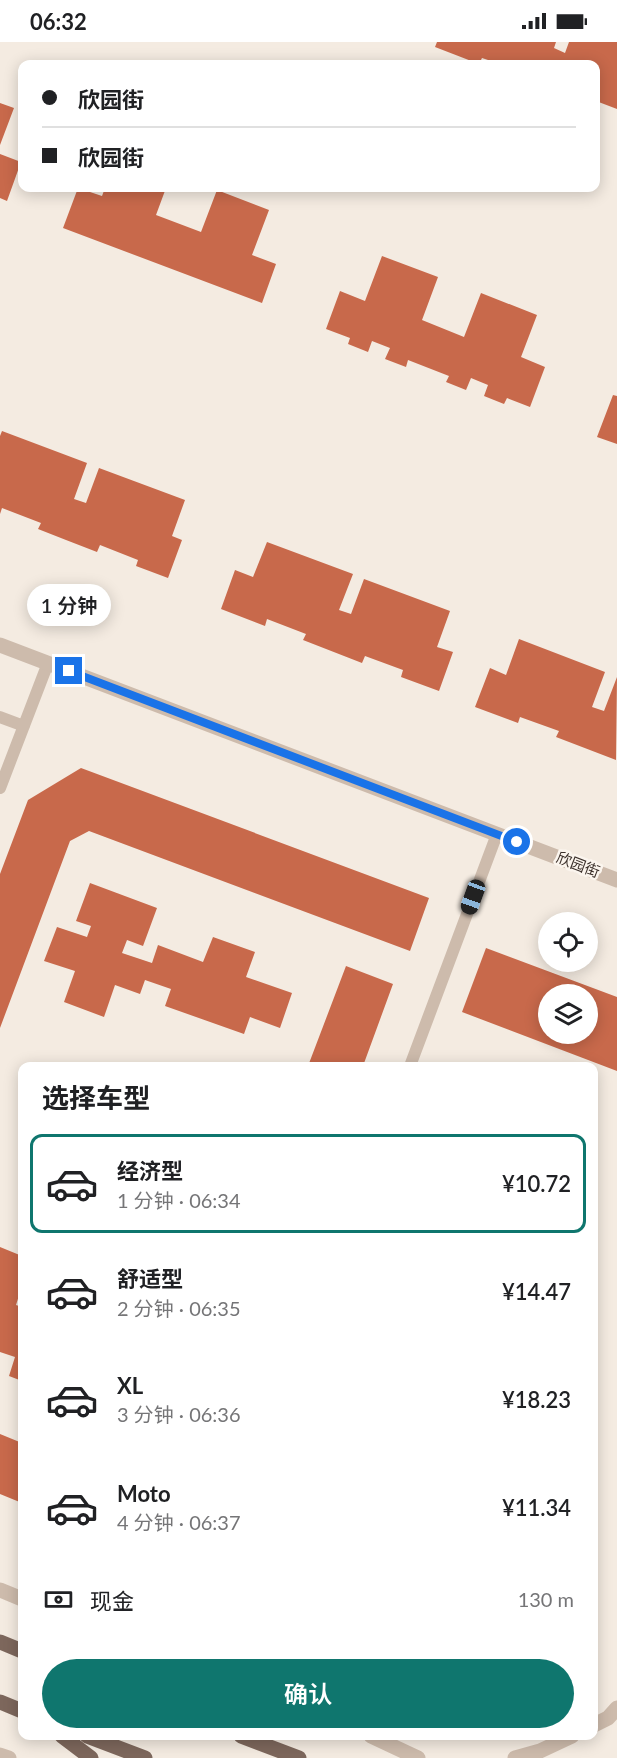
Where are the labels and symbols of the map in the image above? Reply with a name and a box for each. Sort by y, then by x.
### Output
callout: 1 分钟 [27,584,111,626]
route end [55,657,82,684]
route start [503,828,530,855]
street label: 欣园街 [554,848,603,881]
car [458,877,488,917]

